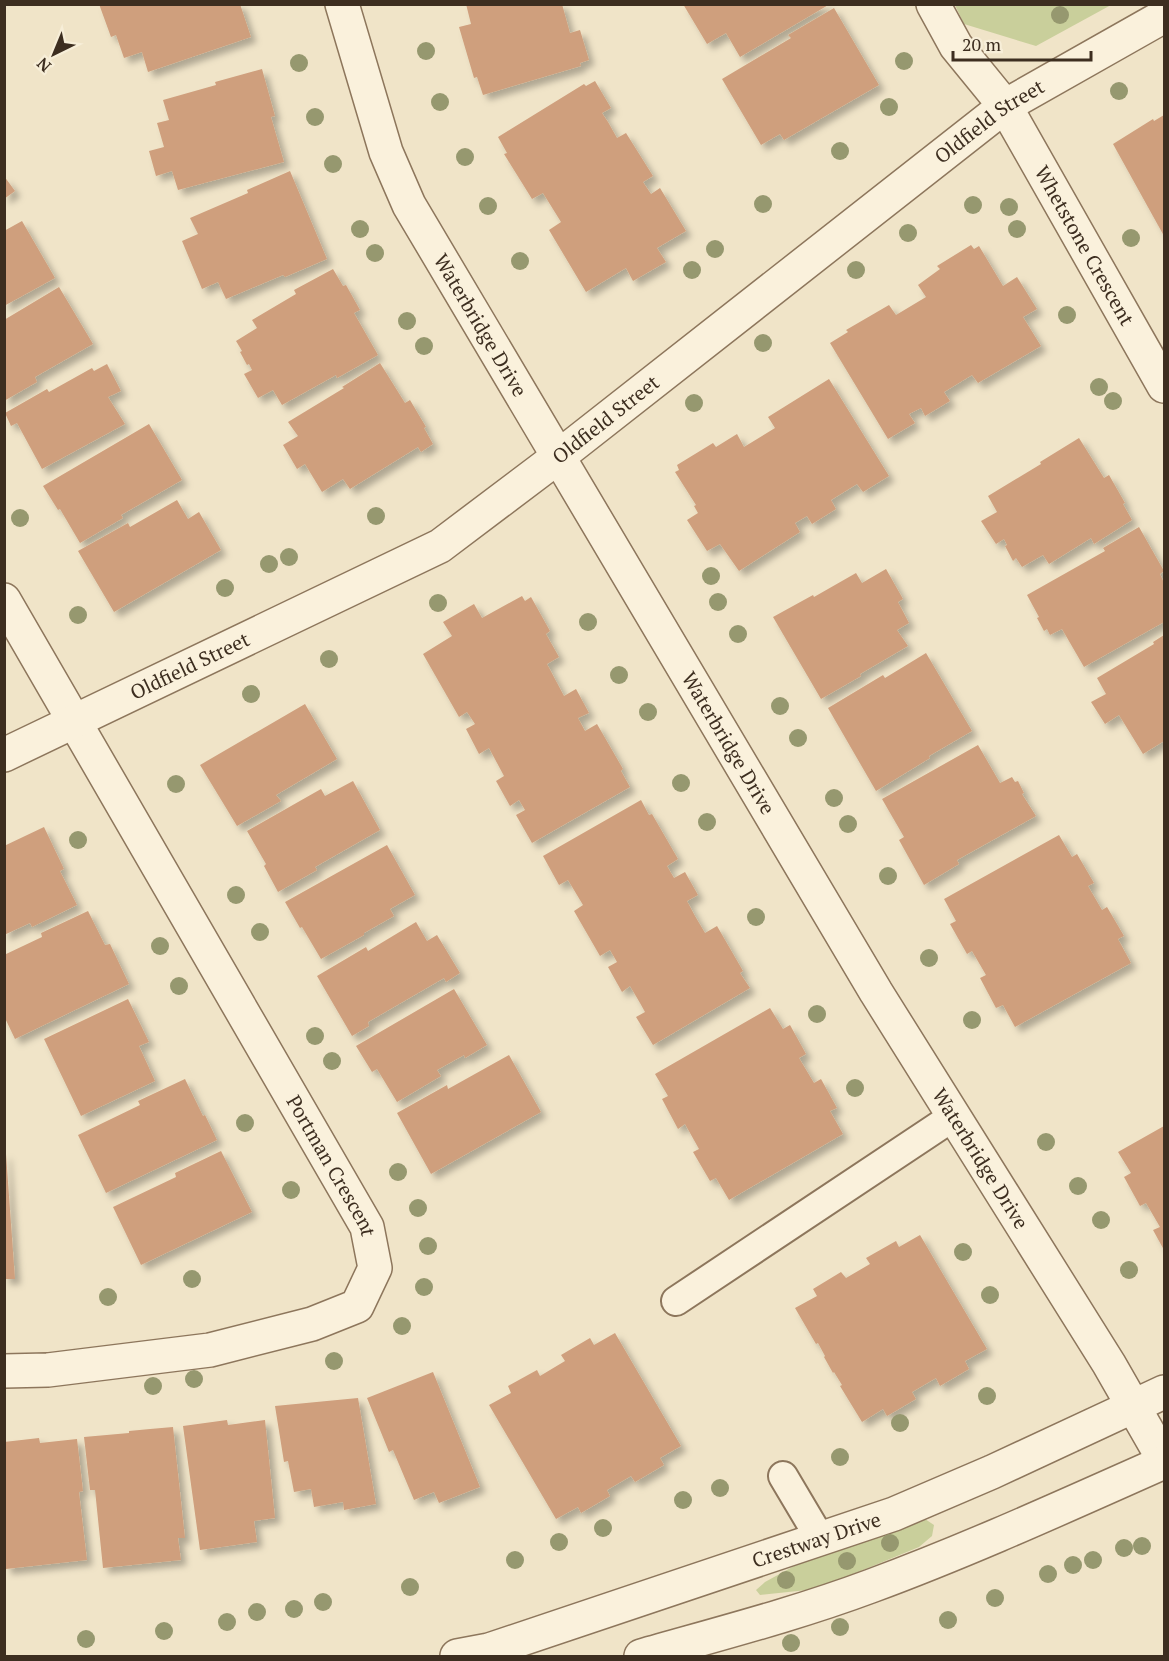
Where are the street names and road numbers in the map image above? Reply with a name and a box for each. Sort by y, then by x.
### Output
street label: Oldfield Street [928,72,1049,170]
street label: Whetstone Crescent [1029,161,1141,331]
street label: Waterbridge Drive [428,249,534,401]
street label: Oldfield Street [546,368,665,470]
street label: Oldfield Street [125,625,254,706]
street label: Waterbridge Drive [676,667,782,819]
street label: Waterbridge Drive [926,1083,1035,1234]
street label: Portman Crescent [281,1090,383,1239]
street label: Crestway Drive [748,1505,884,1574]

